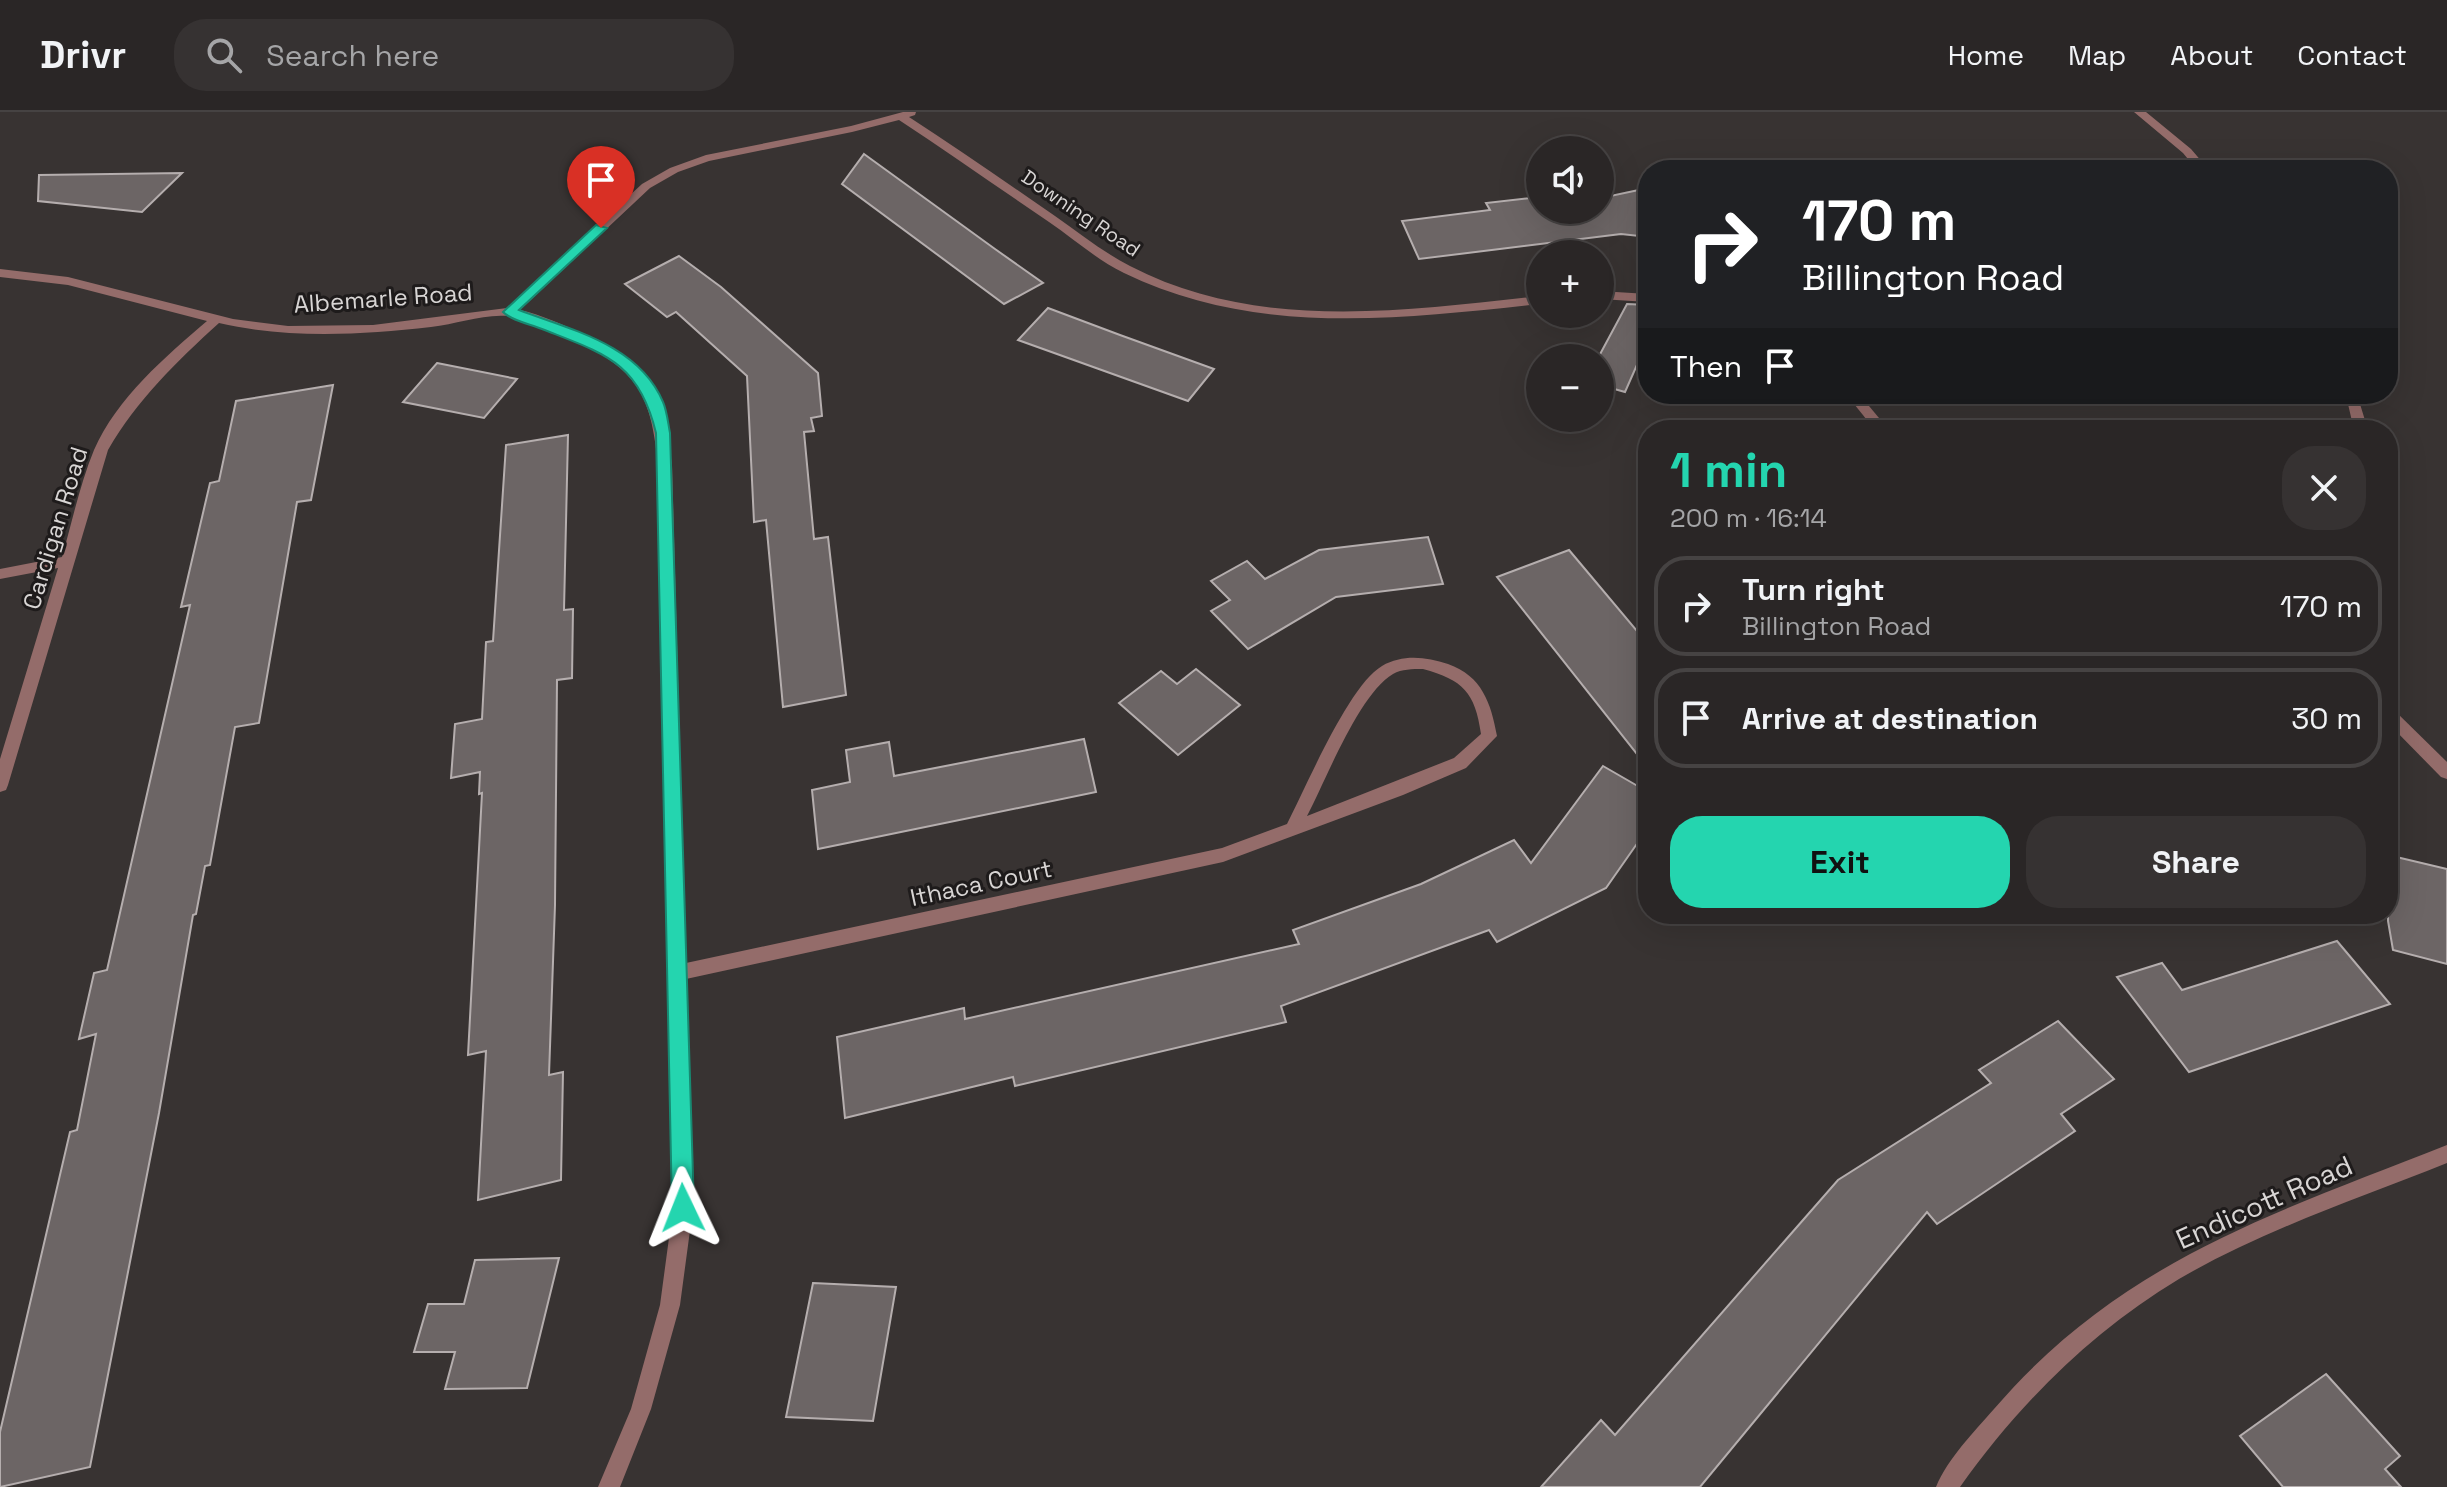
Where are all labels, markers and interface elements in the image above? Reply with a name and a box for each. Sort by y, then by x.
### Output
search box [174,19,734,91]
text: Drivr [40,31,126,79]
icon: search [202,33,246,77]
text: Search here [266,36,439,75]
text: Home [1948,37,2024,73]
text: Map [2068,37,2126,73]
text: About [2170,37,2253,73]
text: Contact [2297,37,2407,73]
map controls [1526,136,1614,432]
button: sound [1526,136,1614,224]
pin [567,146,635,228]
icon: arrive [579,158,623,202]
street label: Downing Road [1017,164,1145,262]
text: 170 m [1802,185,1956,256]
icon: right [1670,192,1774,296]
button: + [1526,240,1614,328]
text: Billington Road [1802,255,2064,301]
street label: Albemarle Road [292,276,474,320]
button: − [1526,344,1614,432]
icon: arrive [1758,344,1802,388]
text: Then [1670,347,1742,386]
text: 1 min [1670,440,1787,501]
street label: Cardigan Road [16,443,94,613]
button: close [2282,446,2366,530]
text: 200 m · 16:14 [1670,501,1827,535]
text: Turn right [1742,570,1885,609]
icon: right [1674,584,1718,628]
text: 170 m [2280,587,2362,626]
text: Billington Road [1742,609,1931,643]
icon: arrive [1674,696,1718,740]
text: Arrive at destination [1742,699,2038,738]
text: 30 m [2291,699,2362,738]
button: Exit [1670,816,2010,908]
button: Share [2026,816,2366,908]
street label: Ithaca Court [907,853,1055,913]
street label: Endicott Road [2170,1147,2358,1257]
position arrow [641,1166,725,1250]

